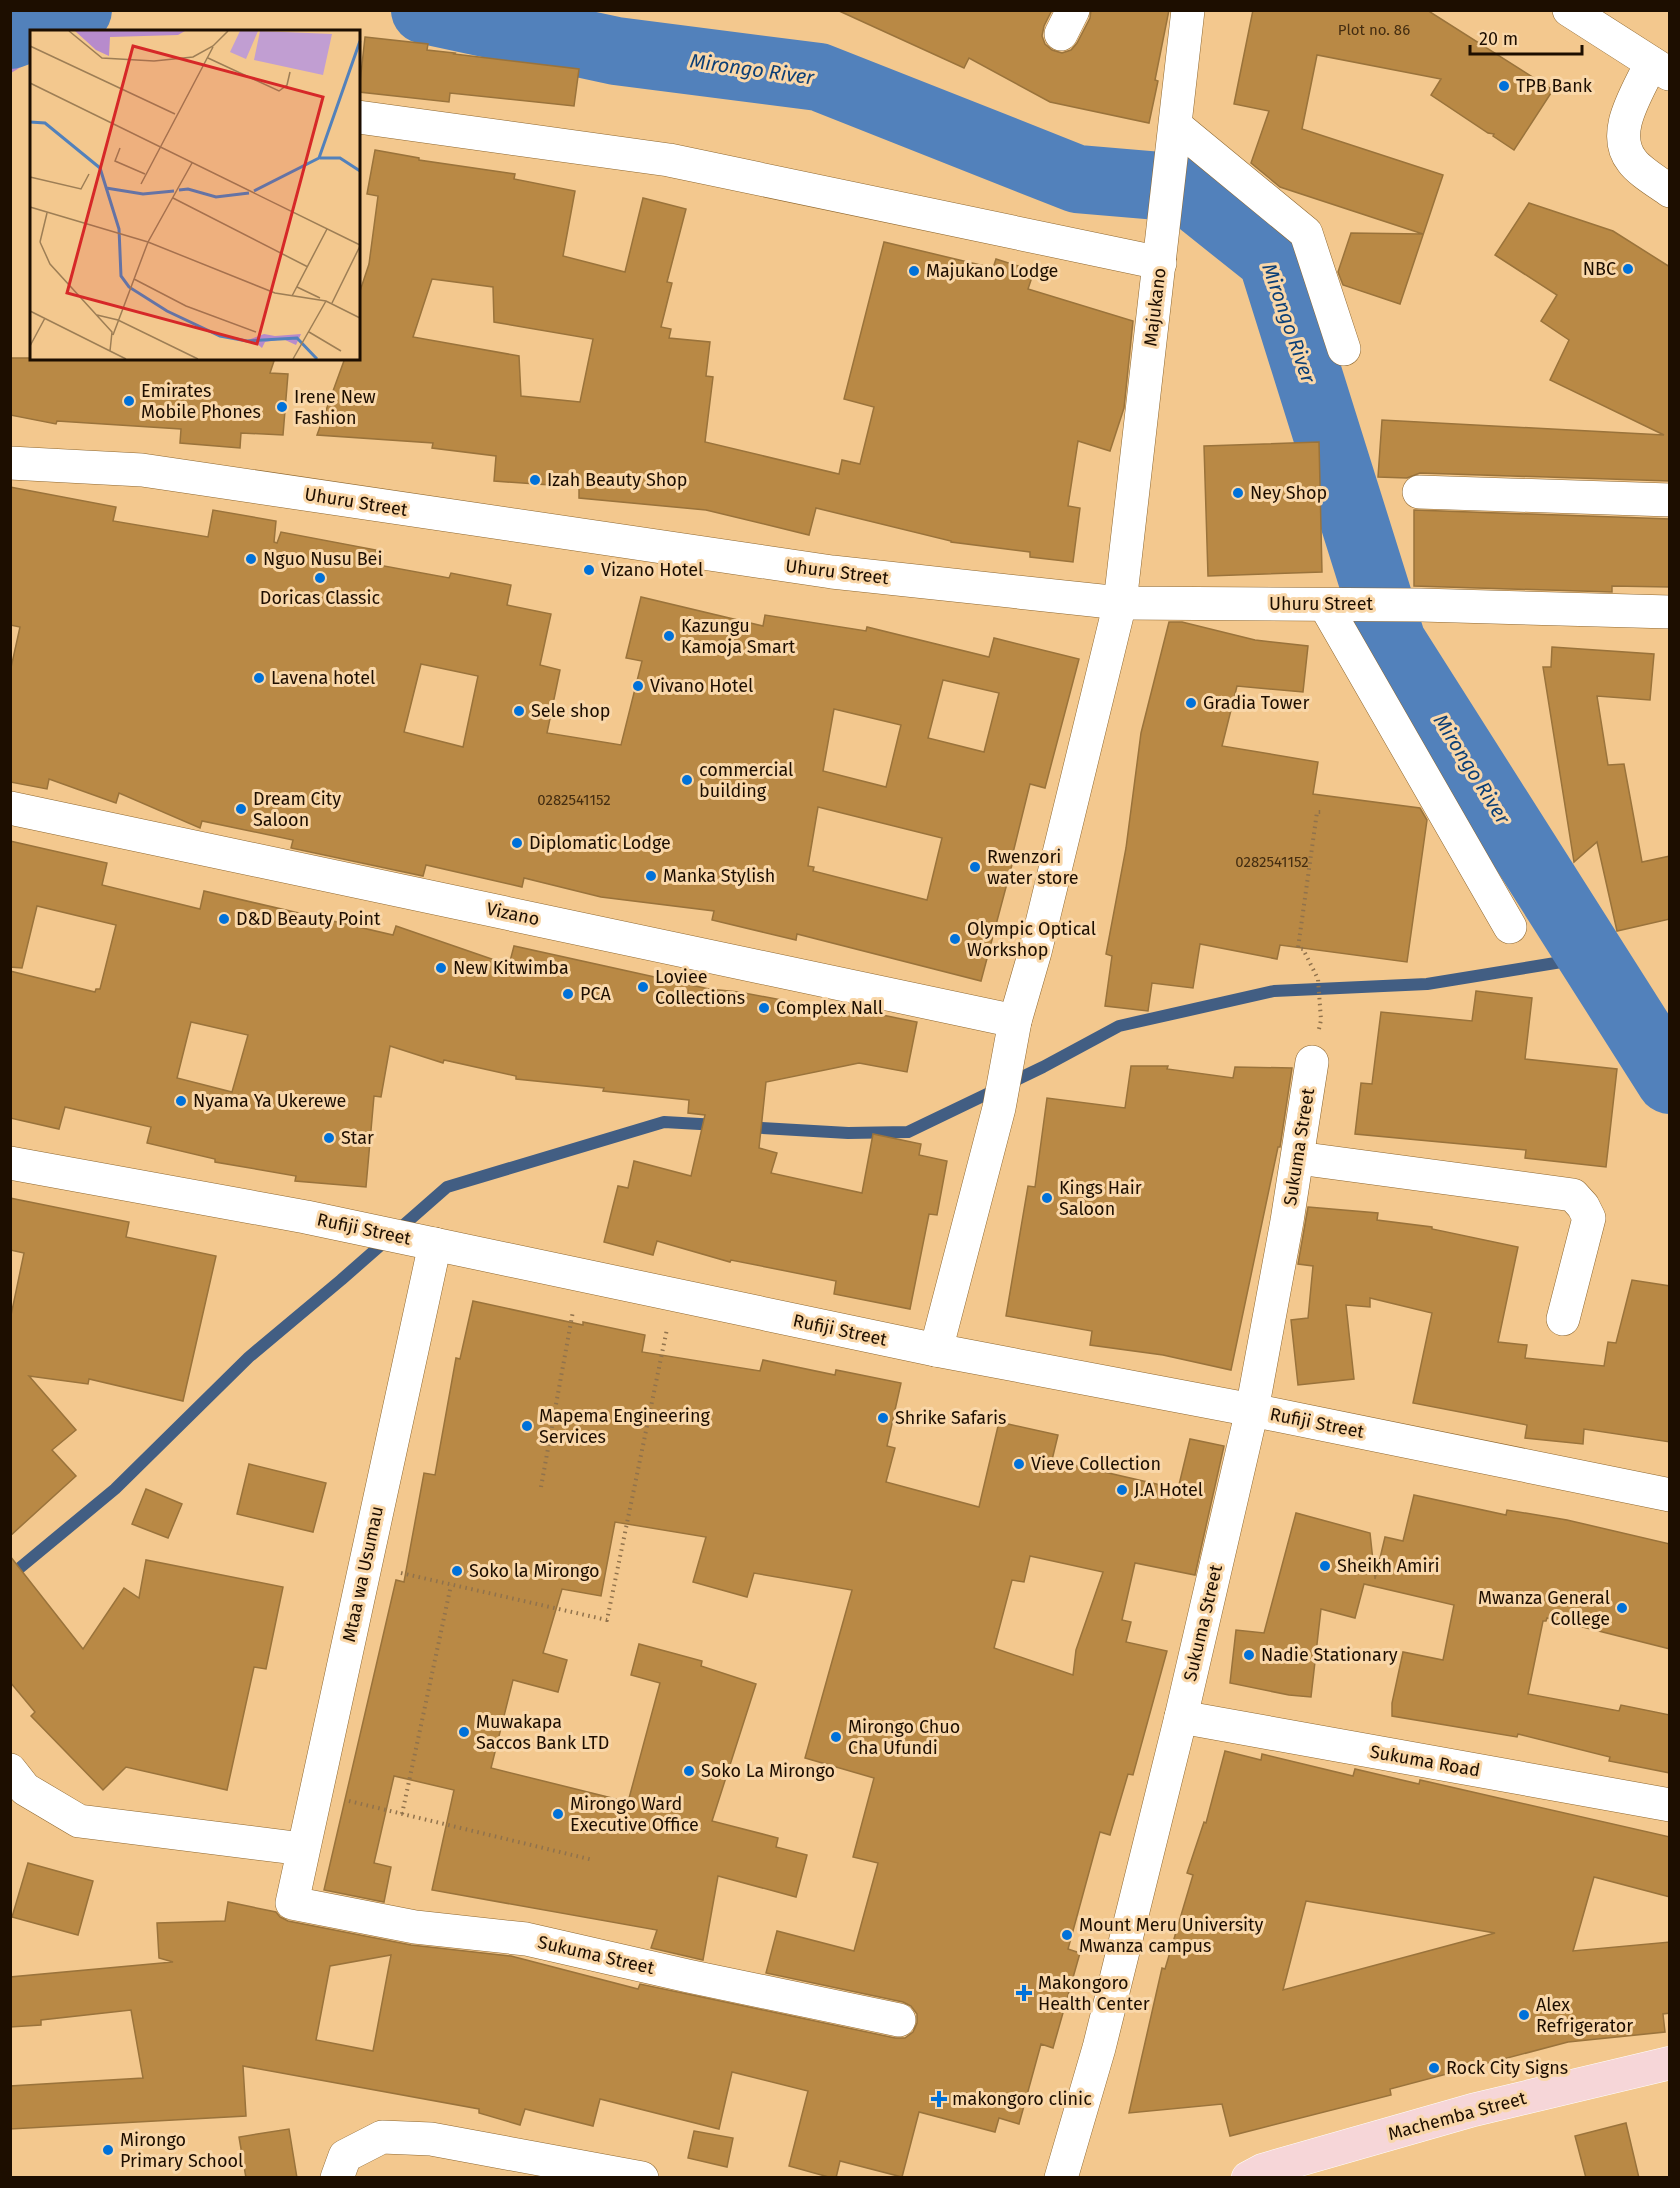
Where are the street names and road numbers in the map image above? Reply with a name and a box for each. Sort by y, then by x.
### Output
street label: Majukano [1139,266,1171,348]
street label: Uhuru Street [303,483,410,521]
street label: Uhuru Street [784,555,890,589]
street label: Uhuru Street [1269,593,1373,615]
street label: Vizano [485,898,541,930]
street label: Sukuma Street [1279,1086,1319,1207]
street label: Rufiji Street [315,1208,413,1250]
street label: Rufiji Street [791,1309,889,1351]
street label: Rufiji Street [1268,1403,1366,1443]
street label: Mtaa wa Usumau [338,1504,388,1644]
street label: Sukuma Street [1179,1562,1227,1683]
street label: Sukuma Road [1368,1740,1482,1782]
street label: Sukuma Street [536,1931,657,1979]
street label: Machemba Street [1386,2087,1529,2145]

